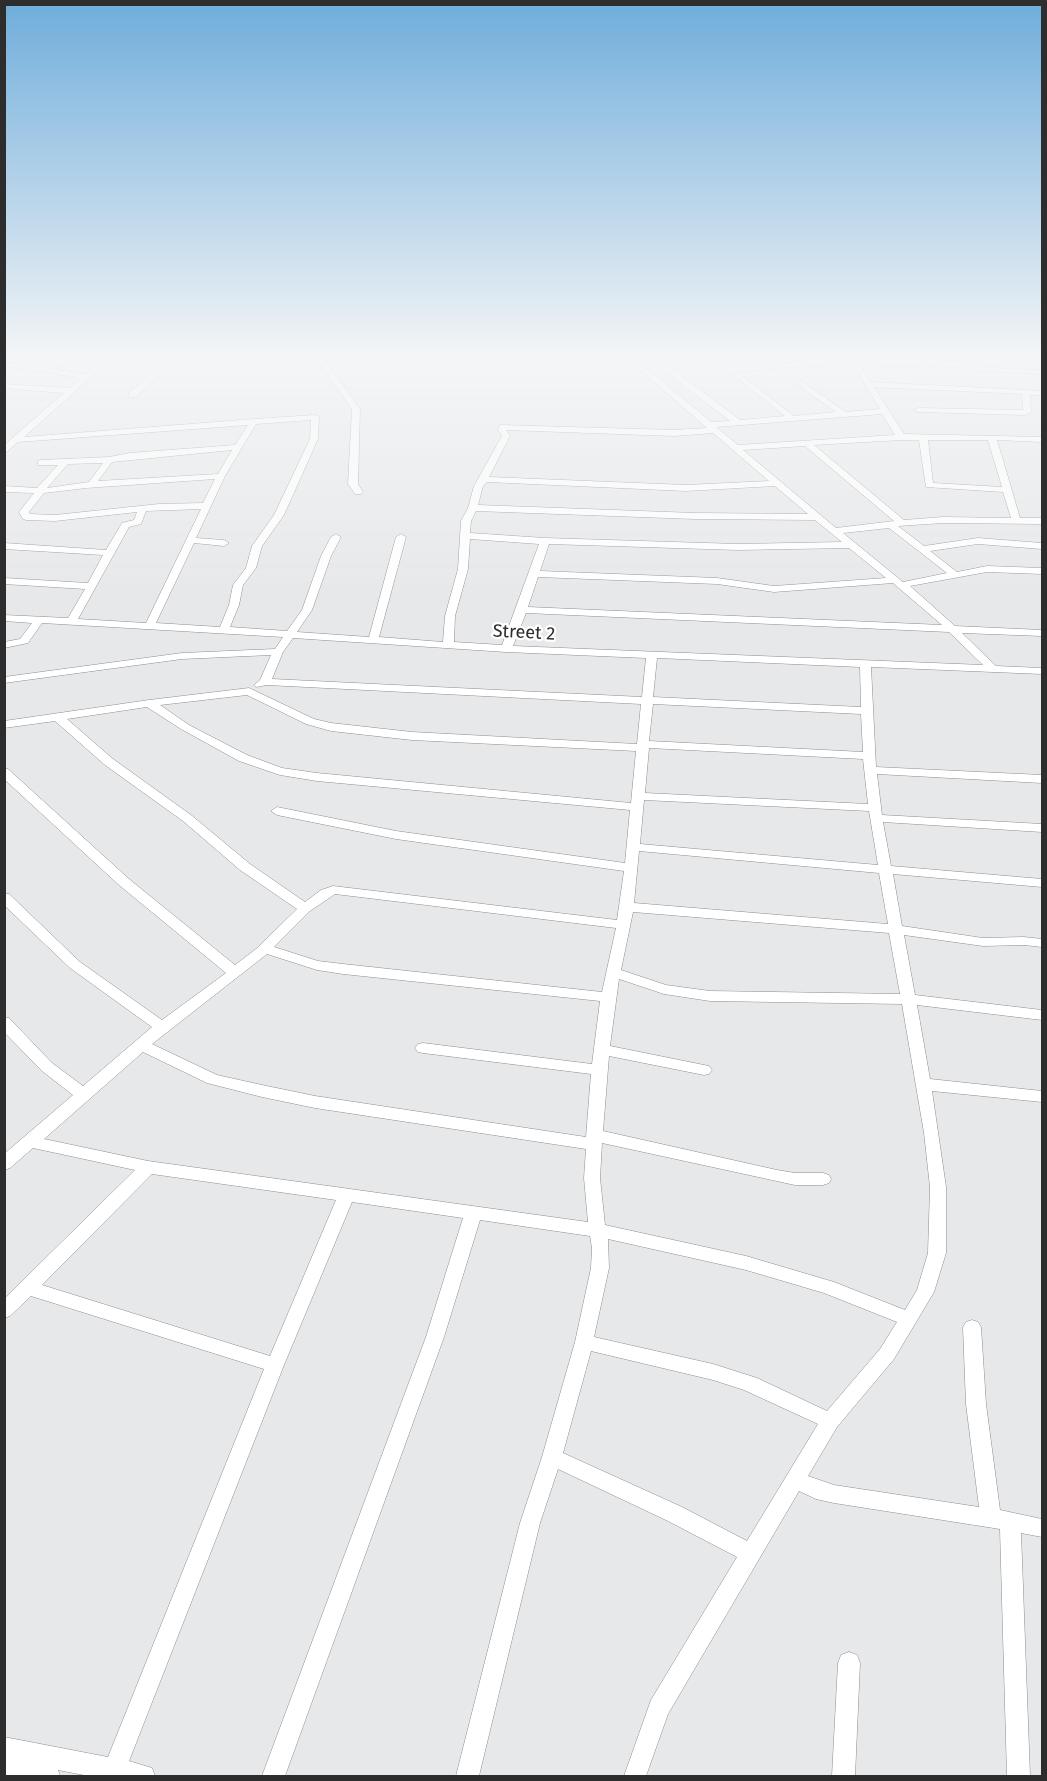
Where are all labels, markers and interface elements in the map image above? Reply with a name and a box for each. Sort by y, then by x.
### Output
street label: Street 2 [492,621,556,645]

